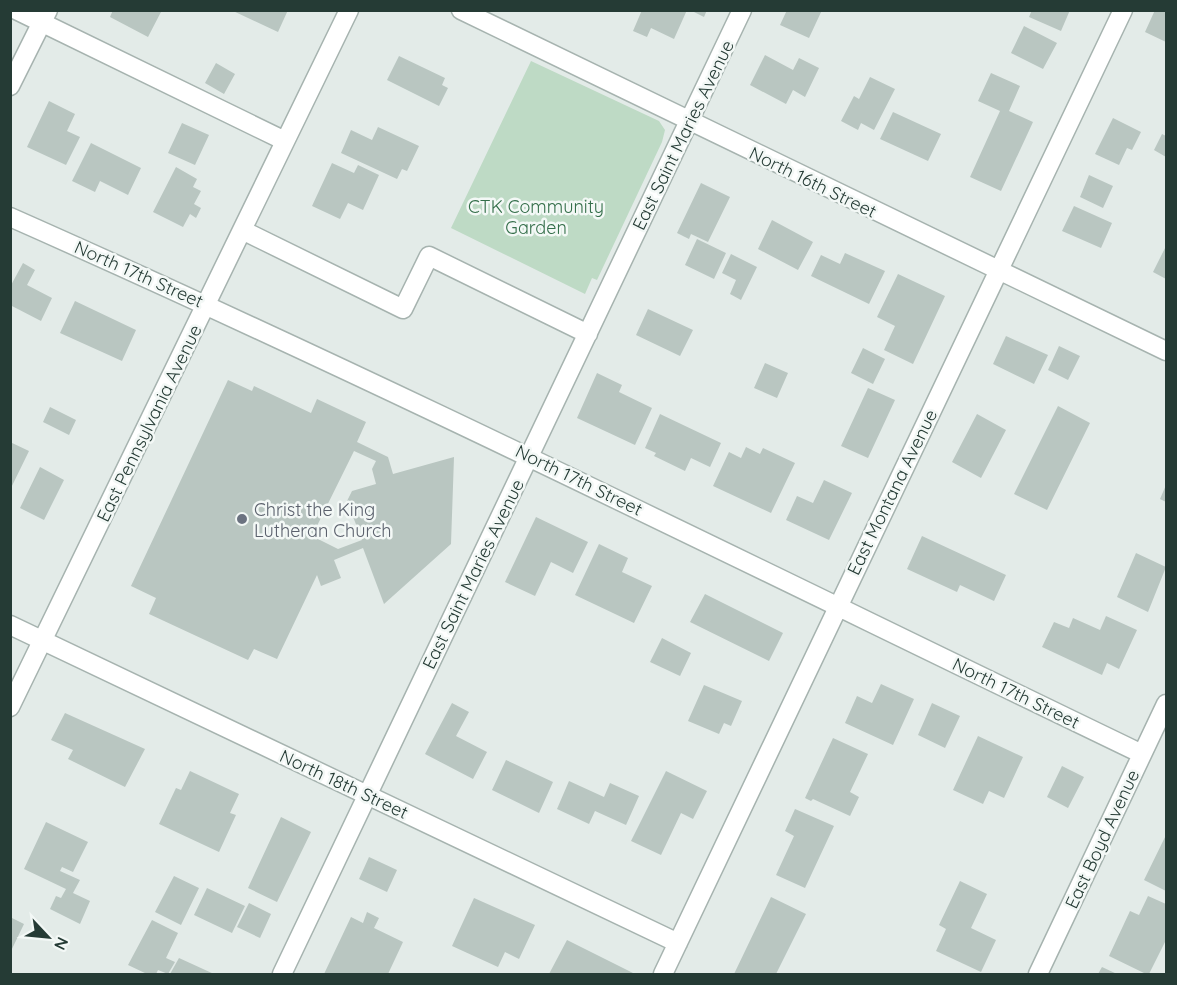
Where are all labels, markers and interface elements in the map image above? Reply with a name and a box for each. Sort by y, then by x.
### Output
street label: East Saint Maries Avenue [627,36,739,234]
street label: North 16th Street [746,141,880,223]
park label: CTK Community Garden [468,195,604,239]
street label: North 17th Street [71,235,207,313]
street label: East Pennsylvania Avenue [91,321,207,525]
street label: East Montana Avenue [842,405,942,579]
street label: North 17th Street [512,439,646,521]
street label: East Saint Maries Avenue [417,475,529,673]
place label: Christ the King Lutheran Church [254,498,392,542]
marker: Christ the King Lutheran Church [235,512,249,526]
street label: North 17th Street [949,652,1083,734]
street label: North 18th Street [276,744,412,824]
street label: East Boyd Avenue [1060,766,1144,912]
north arrow [18,907,78,967]
text: N [50,934,73,953]

